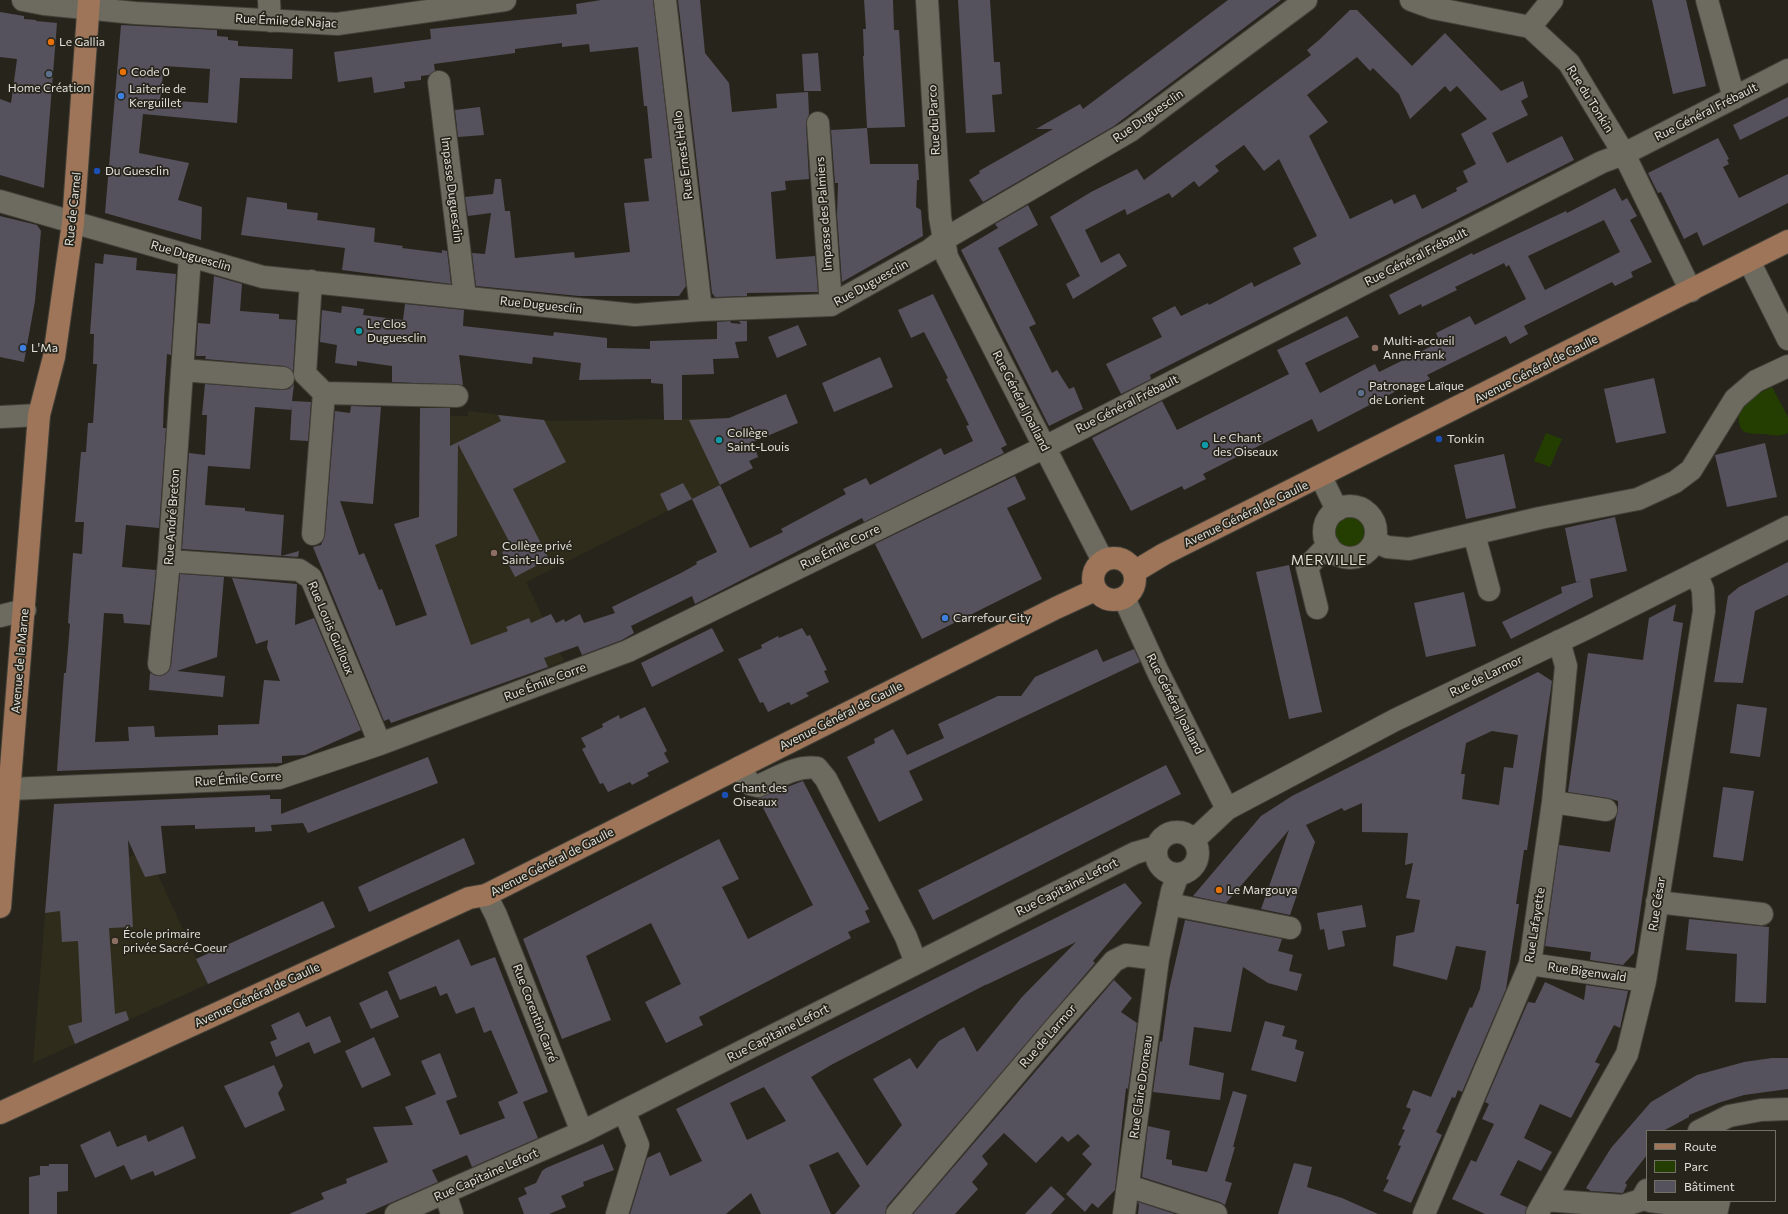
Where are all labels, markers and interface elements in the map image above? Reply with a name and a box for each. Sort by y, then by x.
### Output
street label: Rue Émile de Najac [235,11,337,31]
place label: Le Gallia [59,35,105,49]
marker: Le Gallia [46,37,56,47]
street label: Rue du Tonkin [1564,63,1616,135]
place label: Code 0 [131,65,170,79]
marker: Code 0 [118,67,128,77]
marker: Home Création [44,69,54,79]
street label: Rue Général Frébault [1652,80,1760,144]
place label: Home Création [8,81,90,95]
place label: Laiterie de Kerguillet [129,82,186,110]
street label: Rue du Parco [925,84,943,156]
street label: Rue Duguesclin [1110,86,1186,146]
marker: Laiterie de Kerguillet [116,91,126,101]
street label: Rue Ernest Hello [670,110,696,200]
street label: Impasse Duguesclin [438,136,466,244]
street label: Impasse des Palmiers [813,156,835,272]
place label: Du Guesclin [105,164,169,178]
marker: Du Guesclin [92,166,102,176]
street label: Rue de Carnel [62,171,84,247]
street label: Rue Général Frébault [1362,225,1470,289]
street label: Rue Duguesclin [149,238,233,274]
street label: Rue Duguesclin [831,257,911,309]
street label: Rue Duguesclin [499,294,583,316]
place label: Le Clos Duguesclin [367,317,426,345]
marker: Le Clos Duguesclin [354,326,364,336]
street label: Avenue Général de Gaulle [1472,332,1600,406]
place label: Multi-accueil Anne Frank [1383,334,1455,362]
place label: L'Ma [31,341,58,355]
marker: L'Ma [18,343,28,353]
marker: Multi-accueil Anne Frank [1370,343,1380,353]
street label: Rue Général Joalland [989,348,1053,454]
street label: Rue Général Frébault [1073,372,1181,436]
place label: Patronage Laïque de Lorient [1369,379,1464,407]
marker: Patronage Laïque de Lorient [1356,388,1366,398]
place label: Collège Saint-Louis [727,426,790,454]
place label: Le Chant des Oiseaux [1213,431,1278,459]
place label: Tonkin [1447,432,1484,446]
marker: Tonkin [1434,434,1444,444]
marker: Collège Saint-Louis [714,435,724,445]
marker: Le Chant des Oiseaux [1200,440,1210,450]
street label: Rue André Breton [161,469,183,565]
street label: Avenue Général de Gaulle [1181,478,1311,550]
street label: Rue Émile Corre [798,522,882,572]
place label: Collège privé Saint-Louis [502,539,572,567]
marker: Collège privé Saint-Louis [489,548,499,558]
district label: MERVILLE [1291,552,1367,568]
street label: Rue Louis Guilloux [305,579,357,677]
street label: Avenue de la Marne [8,608,32,714]
place label: Carrefour City [953,611,1031,625]
marker: Carrefour City [940,613,950,623]
street label: Rue Général Joalland [1143,651,1207,757]
street label: Rue de Larmor [1447,652,1525,700]
street label: Rue Émile Corre [502,660,588,704]
street label: Avenue Général de Gaulle [777,679,905,753]
street label: Rue Émile Corre [194,769,282,789]
place label: Chant des Oiseaux [733,781,787,809]
marker: Chant des Oiseaux [720,790,730,800]
street label: Avenue Général de Gaulle [488,825,616,899]
street label: Rue Capitaine Lefort [1014,855,1120,919]
street label: Rue César [1646,876,1668,932]
place label: Le Margouya [1227,883,1298,897]
marker: Le Margouya [1214,885,1224,895]
street label: Rue Lafayette [1522,887,1548,963]
place label: École primaire privée Sacré-Coeur [123,927,227,955]
marker: École primaire privée Sacré-Coeur [110,936,120,946]
street label: Rue Bigenwald [1547,959,1627,985]
street label: Avenue Général de Gaulle [192,960,322,1030]
street label: Rue Corentin Carré [510,962,560,1064]
street label: Rue Capitaine Lefort [725,1001,831,1065]
street label: Rue de Larmor [1017,1001,1079,1071]
street label: Rue Claire Droneau [1127,1035,1155,1139]
legend [1646,1130,1776,1202]
text: Route [1684,1139,1717,1153]
street label: Rue Capitaine Lefort [432,1146,540,1204]
text: Parc [1684,1159,1708,1173]
text: Bâtiment [1684,1179,1735,1193]

